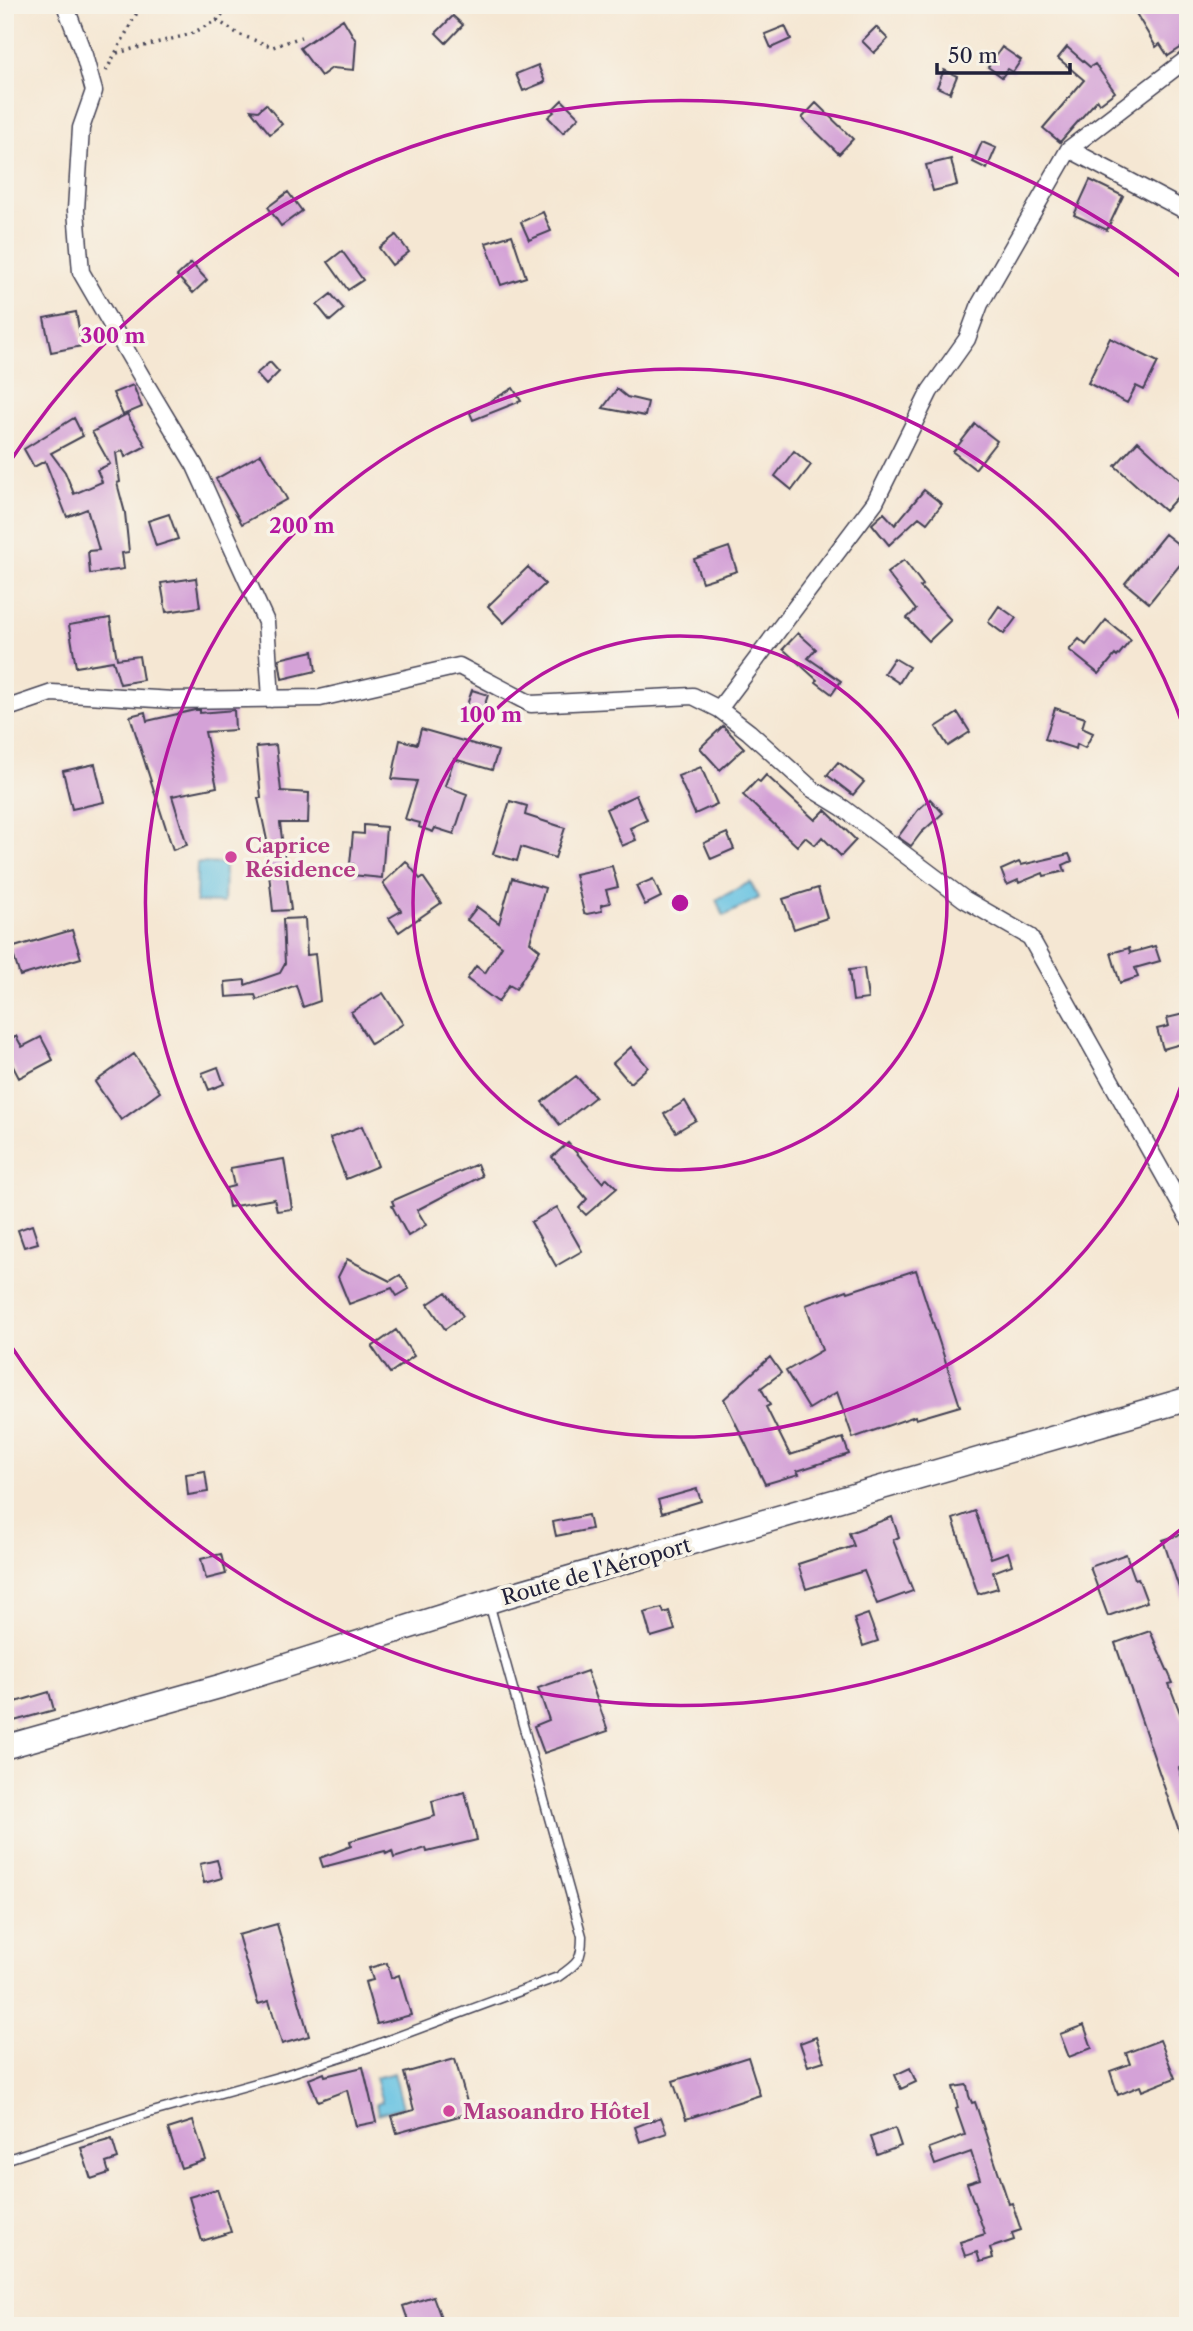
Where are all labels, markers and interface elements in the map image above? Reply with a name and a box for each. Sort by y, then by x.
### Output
scale bar [937,32,1070,76]
text: 50 m [948,43,998,68]
text: 300 m [81,323,145,348]
text: 200 m [269,513,335,538]
text: 100 m [460,702,522,727]
place label: Caprice Résidence [245,833,356,882]
marker: Caprice Résidence [223,849,239,865]
centre of rings [668,891,692,915]
street label: Route de l'Aéroport [498,1532,694,1610]
place label: Masoandro Hôtel [463,2099,650,2124]
marker: Masoandro Hôtel [441,2103,457,2119]

